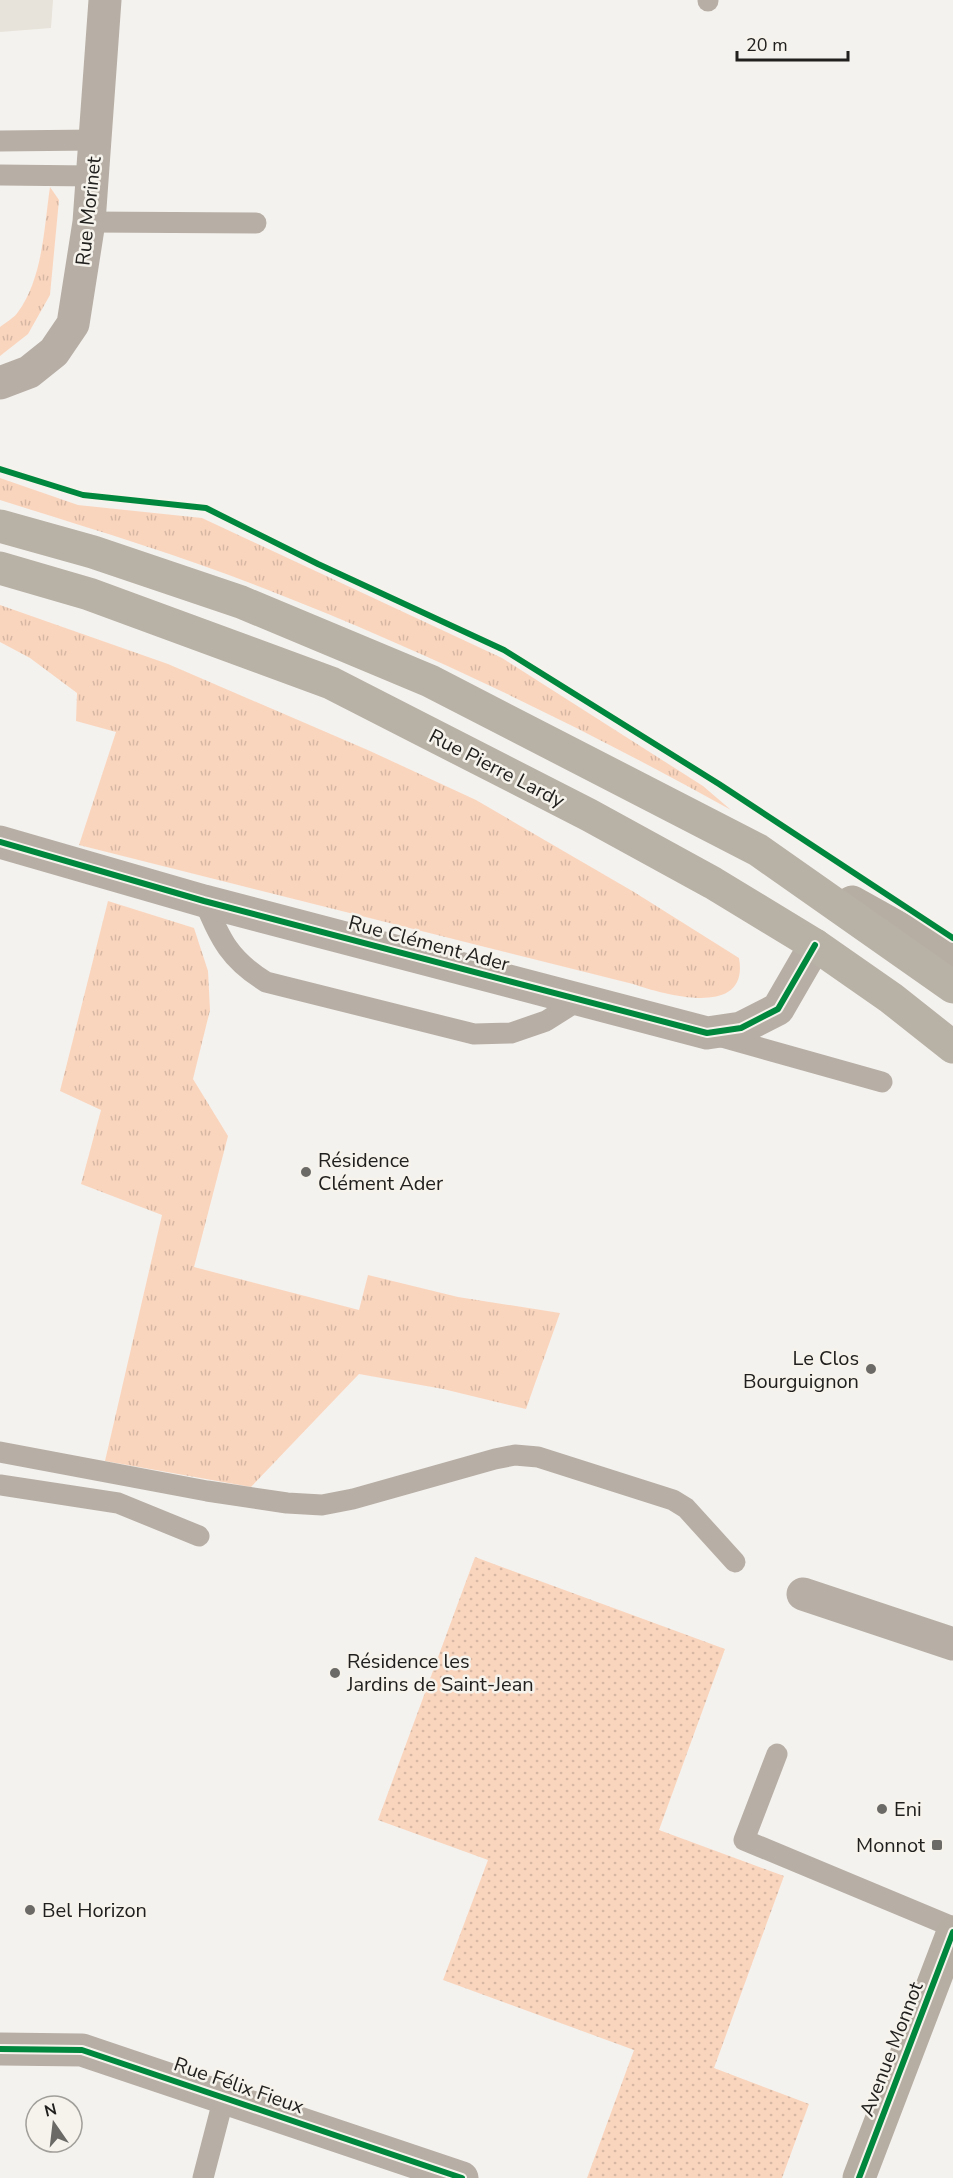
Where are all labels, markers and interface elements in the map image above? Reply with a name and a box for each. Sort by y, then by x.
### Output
scale bar [737,24,848,62]
text: 20 m [746,33,788,57]
street label: Rue Morinet [69,154,108,267]
street label: Rue Pierre Lardy [424,723,570,815]
street label: Rue Clément Ader [345,909,512,978]
place label: Résidence Clément Ader [318,1147,443,1197]
marker: Résidence Clément Ader [299,1165,313,1179]
place label: Le Clos Bourguignon [743,1345,859,1395]
marker: Le Clos Bourguignon [864,1362,878,1376]
place label: Résidence les Jardins de Saint-Jean [346,1648,534,1698]
marker: Résidence les Jardins de Saint-Jean [328,1666,342,1680]
place label: Eni [894,1796,922,1823]
marker: Eni [875,1802,889,1816]
place label: Monnot [856,1832,926,1859]
marker: Monnot [930,1838,944,1852]
place label: Bel Horizon [42,1897,147,1924]
marker: Bel Horizon [23,1903,37,1917]
street label: Avenue Monnot [853,1977,930,2120]
street label: Rue Félix Fieux [170,2051,308,2120]
north arrow [24,2094,84,2154]
text: N [42,2098,59,2123]

